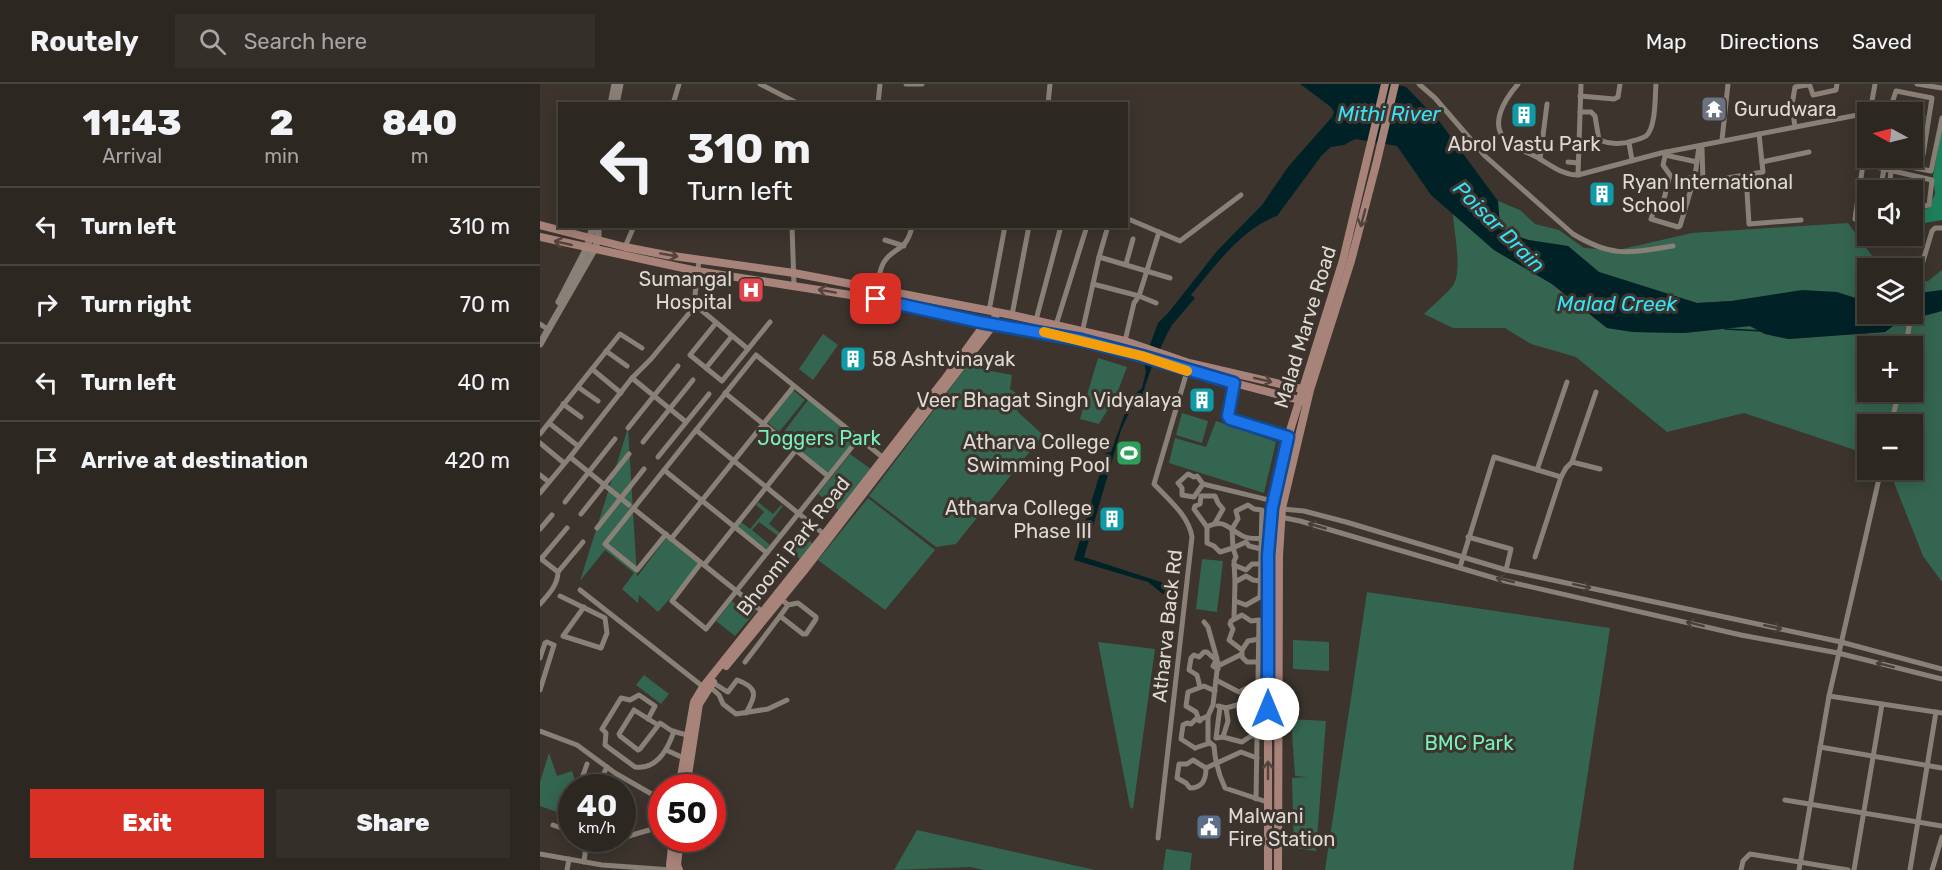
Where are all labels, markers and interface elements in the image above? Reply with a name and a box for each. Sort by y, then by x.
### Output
search box [175,14,595,68]
text: Routely [30,25,139,58]
icon: search [196,25,229,58]
text: Search here [244,28,367,55]
text: Map [1646,29,1687,54]
text: Directions [1720,29,1819,54]
text: Saved [1852,29,1912,54]
temple icon: Gurudwara [1699,94,1729,124]
place label: Gurudwara [1734,97,1836,121]
building icon: Abrol Vastu Park [1509,100,1539,130]
text: 11:43 [83,101,182,144]
text: 2 [270,101,294,144]
text: 840 [382,101,457,144]
water label: Mithi River [1338,101,1441,126]
north arrow [1857,102,1923,168]
map controls [1857,102,1923,480]
text: 310 m [687,124,811,174]
icon: left [588,126,666,204]
place label: Abrol Vastu Park [1448,132,1601,156]
text: Arrival [102,144,162,168]
text: min [264,144,299,168]
text: m [411,144,428,168]
place label: Ryan International School [1622,170,1793,217]
text: Turn left [687,175,792,207]
water label: Poisar Drain [1448,176,1550,278]
building icon: Ryan International School [1587,179,1617,209]
button: sound [1857,180,1923,246]
one-way arrow [1356,208,1368,227]
icon: left [30,210,63,243]
text: Turn left [81,213,176,240]
text: 310 m [449,213,510,240]
one-way arrow [554,236,573,248]
street label: Malad Marve Road [1269,243,1341,411]
one-way arrow [658,250,678,261]
button: layers [1857,258,1923,324]
place label: Sumangal Hospital [639,267,732,314]
pin [850,273,901,324]
hospital icon: Sumangal Hospital [736,275,766,305]
icon: arrive [859,282,892,315]
one-way arrow [817,285,837,296]
icon: right [30,288,63,321]
text: Turn right [81,291,191,318]
text: 70 m [460,291,510,318]
water label: Malad Creek [1557,291,1678,316]
button: + [1857,336,1923,402]
building icon: 58 Ashtvinayak [838,344,868,374]
place label: 58 Ashtvinayak [872,347,1016,371]
icon: left [30,366,63,399]
text: Turn left [81,369,176,396]
text: 40 m [457,369,510,396]
one-way arrow [1253,375,1272,386]
building icon: Veer Bhagat Singh Vidyalaya [1187,385,1217,415]
place label: Veer Bhagat Singh Vidyalaya [917,388,1182,412]
button: − [1857,414,1923,480]
park label: Joggers Park [757,426,881,450]
place label: Atharva College Swimming Pool [963,430,1110,477]
sports icon: Atharva College Swimming Pool [1114,438,1144,468]
icon: arrive [30,444,63,477]
text: Arrive at destination [81,447,308,474]
text: 420 m [445,447,510,474]
street label: Bhoomi Park Road [731,472,855,620]
place label: Atharva College Phase III [945,496,1092,543]
building icon: Atharva College Phase III [1097,504,1127,534]
one-way arrow [1308,520,1327,531]
street label: Atharva Back Rd [1147,548,1187,704]
one-way arrow [1496,574,1515,586]
one-way arrow [1572,580,1591,592]
one-way arrow [1685,618,1704,630]
one-way arrow [1762,622,1782,633]
one-way arrow [1876,659,1895,671]
position arrow [1236,677,1300,741]
park label: BMC Park [1424,731,1514,755]
one-way arrow [1262,760,1274,780]
speed limit sign: 50 [648,774,726,852]
text: 40 [577,788,617,824]
button: Exit [30,789,264,858]
button: Share [276,789,510,858]
place label: Malwani Fire Station [1228,804,1336,851]
public building icon: Malwani Fire Station [1194,812,1224,842]
text: km/h [578,819,616,837]

